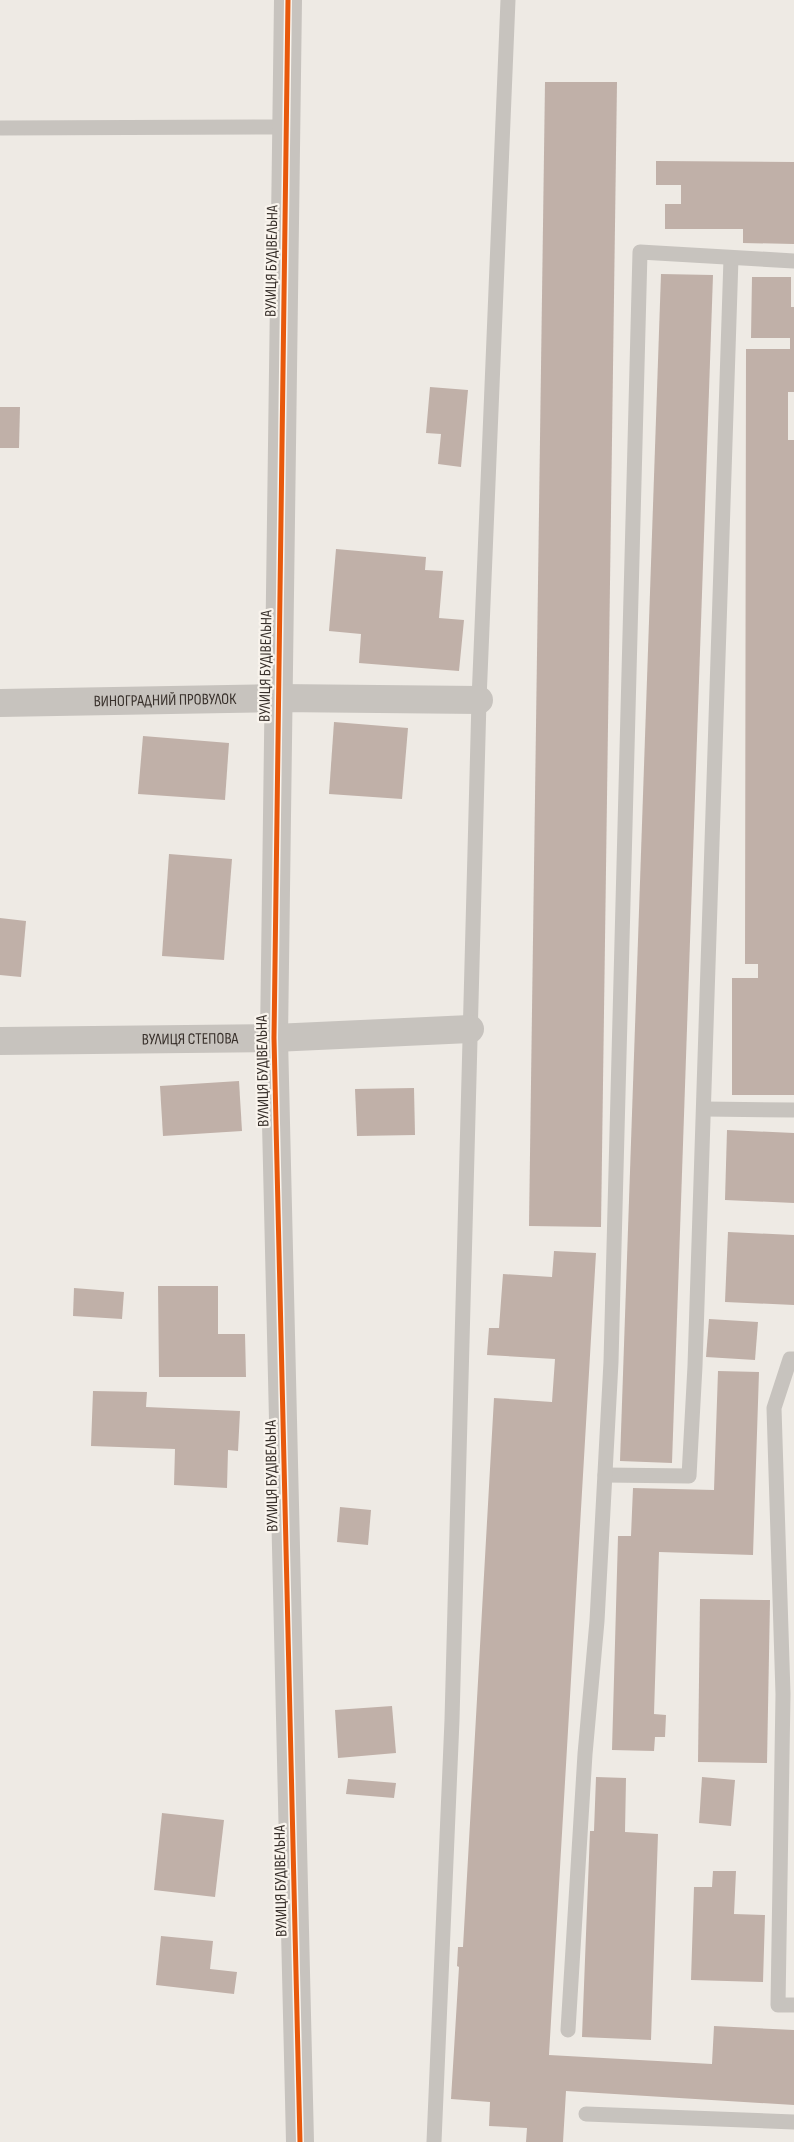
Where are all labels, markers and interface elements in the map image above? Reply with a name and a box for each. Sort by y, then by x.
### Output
street label: ВУЛИЦЯ БУДІВЕЛЬНА [262,205,282,317]
street label: ВУЛИЦЯ БУДІВЕЛЬНА [256,610,276,722]
street label: ВИНОГРАДНИЙ ПРОВУЛОК [93,689,237,711]
street label: ВУЛИЦЯ БУДІВЕЛЬНА [253,1015,273,1127]
street label: ВУЛИЦЯ СТЕПОВА [142,1029,239,1049]
street label: ВУЛИЦЯ БУДІВЕЛЬНА [262,1420,282,1532]
street label: ВУЛИЦЯ БУДІВЕЛЬНА [271,1825,291,1937]

